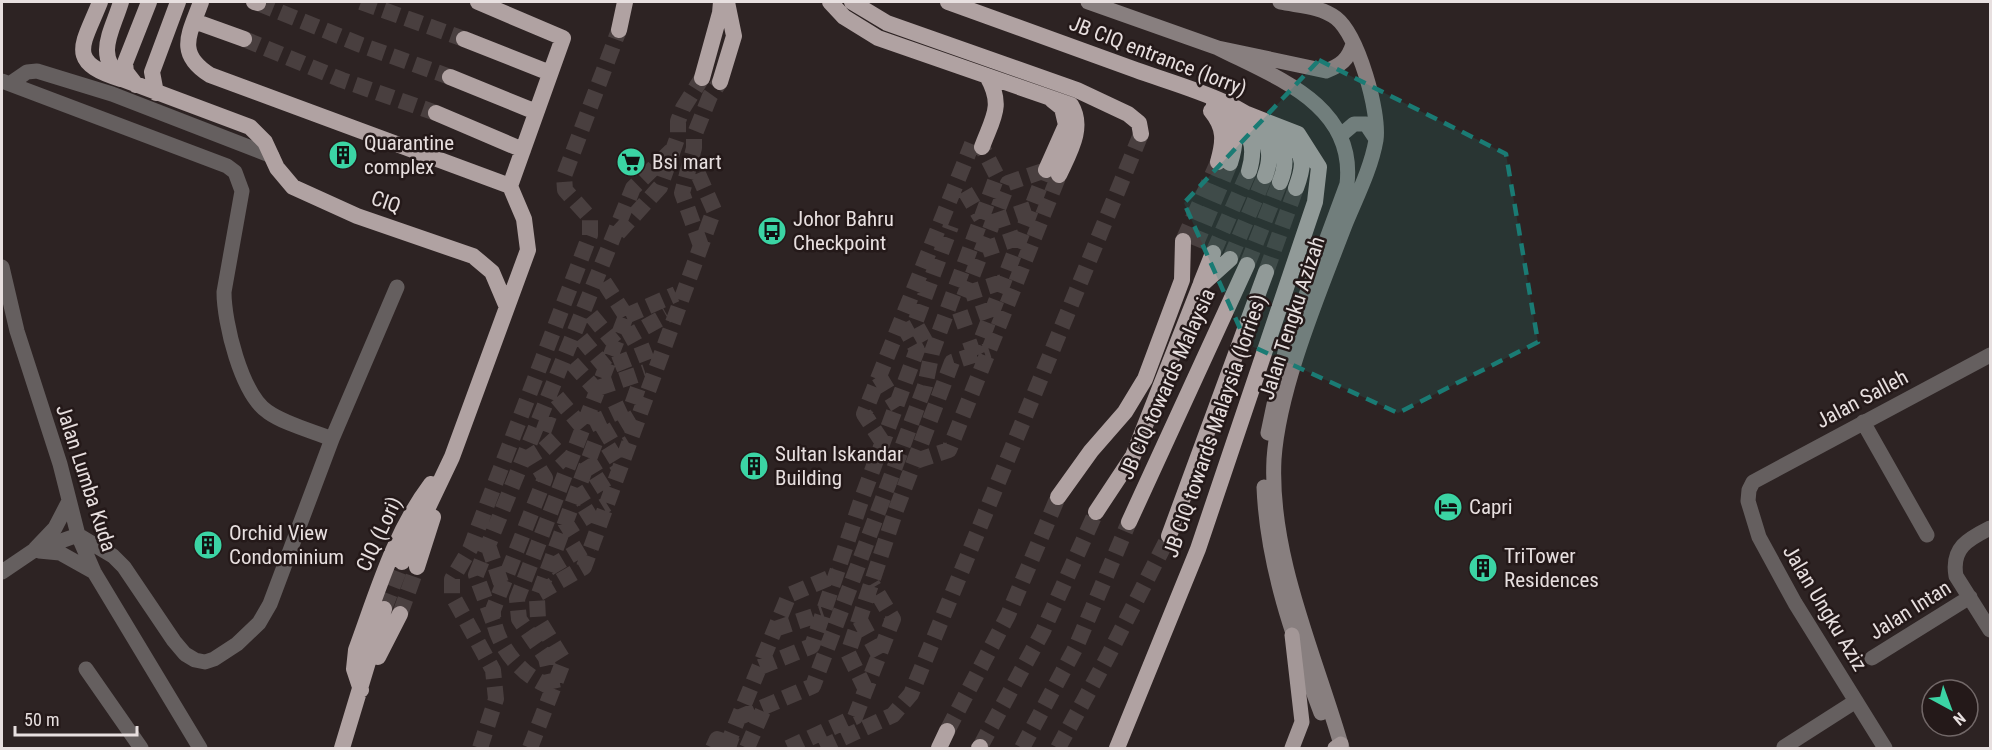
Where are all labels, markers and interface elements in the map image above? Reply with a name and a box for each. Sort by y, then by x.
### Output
street label: JB CIQ entrance (lorry) [1066,11,1250,101]
place label: Quarantine complex [364,131,454,179]
building icon: Quarantine complex [327,139,359,171]
supermarket icon: Bsi mart [615,146,647,178]
place label: Bsi mart [652,150,722,174]
street label: CIQ [368,186,404,218]
place label: Johor Bahru Checkpoint [793,207,894,255]
bus stop icon: Johor Bahru Checkpoint [756,215,788,247]
street label: Jalan Tengku Azizah [1254,233,1330,403]
street label: JB CIQ towards Malaysia [1114,285,1220,483]
street label: JB CIQ towards Malaysia (lorries) [1159,291,1271,561]
street label: Jalan Salleh [1812,365,1912,433]
street label: Jalan Lumba Kuda [51,402,121,554]
place label: Sultan Iskandar Building [775,442,904,490]
building icon: Sultan Iskandar Building [738,450,770,482]
hotel icon: Capri [1432,491,1464,523]
street label: CIQ (Lori) [351,493,407,575]
place label: Capri [1469,495,1513,519]
place label: Orchid View Condominium [229,521,344,569]
building icon: Orchid View Condominium [192,529,224,561]
street label: Jalan Ungku Aziz [1778,541,1872,675]
place label: TriTower Residences [1504,544,1599,592]
building icon: TriTower Residences [1467,552,1499,584]
street label: Jalan Intan [1865,575,1955,645]
north arrow [1920,678,1980,738]
scale bar [15,699,136,737]
text: 50 m [24,709,59,730]
text: N [1950,709,1969,729]

